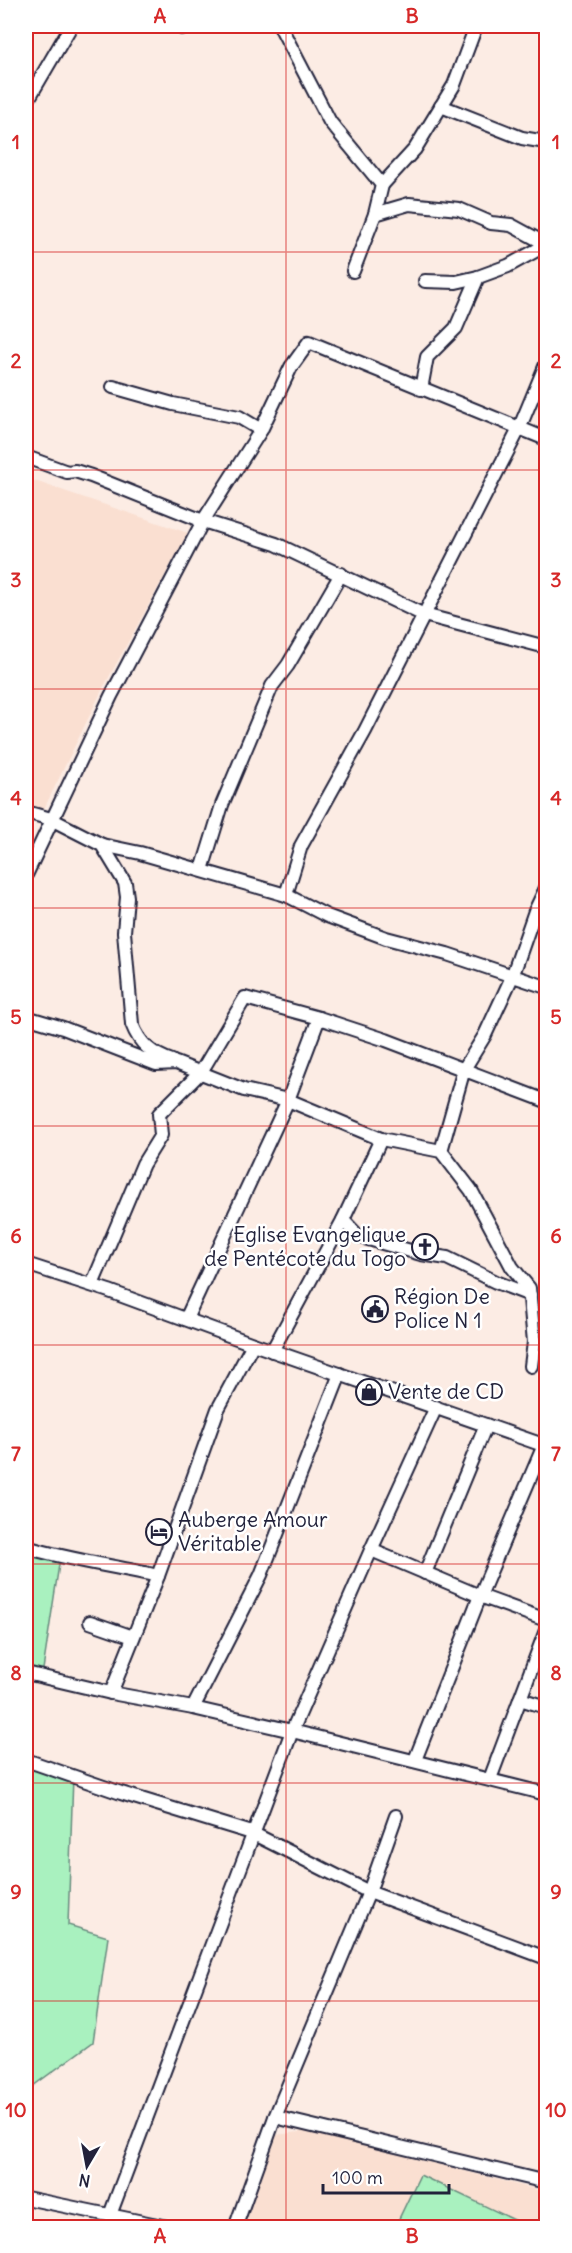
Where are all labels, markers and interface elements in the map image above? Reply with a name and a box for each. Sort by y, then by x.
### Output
text: A [154,3,167,28]
text: B [405,3,419,28]
text: 1 [12,129,20,154]
text: 1 [552,129,560,154]
text: 2 [11,348,22,373]
text: 2 [551,348,562,373]
text: 3 [10,567,22,592]
text: 3 [550,567,562,592]
text: 4 [10,785,22,810]
text: 4 [550,785,562,810]
text: 5 [10,1004,22,1029]
text: 5 [550,1004,562,1029]
place label: Eglise Evangelique de Pentécote du Togo [204,1221,406,1272]
text: 6 [10,1223,22,1248]
text: 6 [550,1223,562,1248]
church icon: Eglise Evangelique de Pentécote du Togo [410,1232,440,1262]
place label: Région De Police N 1 [394,1283,490,1334]
public building icon: Région De Police N 1 [360,1294,390,1324]
shop icon: Vente de CD [354,1377,384,1407]
place label: Vente de CD [388,1378,504,1405]
text: 7 [11,1441,21,1466]
text: 7 [551,1441,561,1466]
place label: Auberge Amour Véritable [178,1506,328,1557]
hotel icon: Auberge Amour Véritable [144,1517,174,1547]
text: 8 [10,1660,22,1685]
text: 8 [550,1660,562,1685]
text: 9 [10,1879,22,1904]
text: 9 [550,1879,562,1904]
text: 10 [5,2097,27,2122]
text: 10 [545,2097,567,2122]
north arrow [57,2136,117,2196]
scale bar [323,2157,449,2195]
text: 100 m [332,2166,383,2189]
text: N [77,2170,92,2192]
text: A [154,2223,167,2248]
text: B [405,2223,419,2248]

